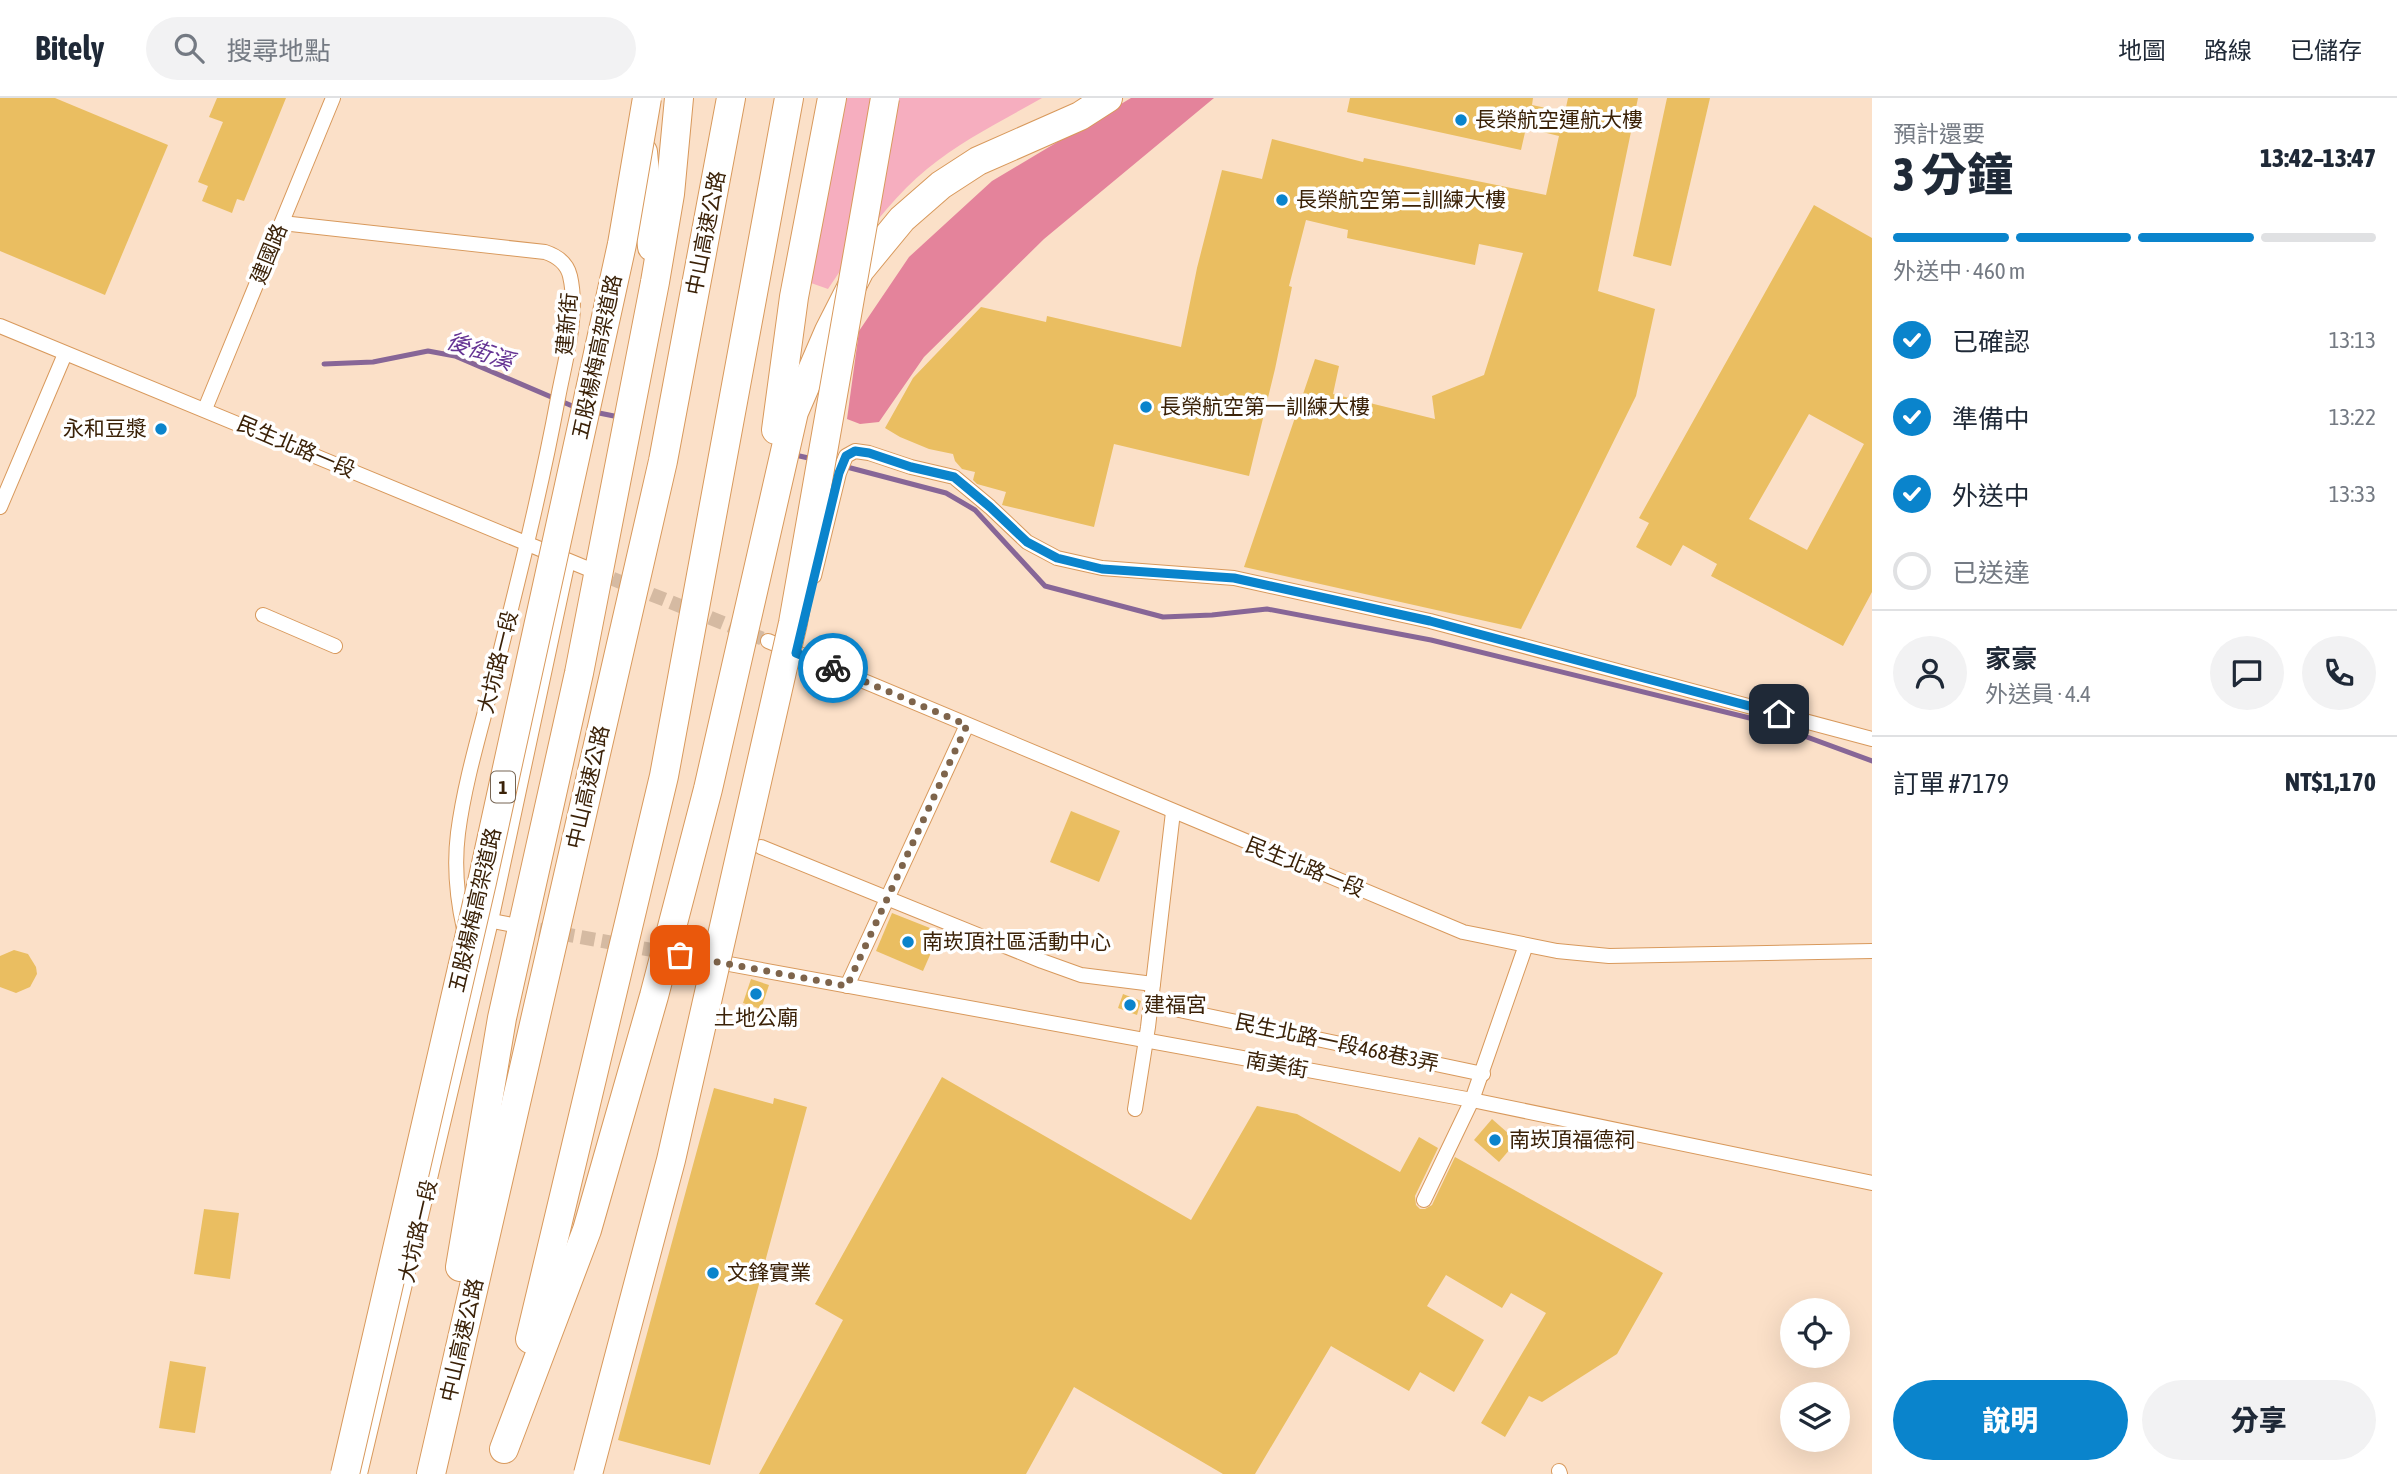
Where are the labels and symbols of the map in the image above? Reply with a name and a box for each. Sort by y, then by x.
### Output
place label: 長榮航空運航大樓 [1475,107,1643,131]
marker: 長榮航空運航大樓 [1453,112,1469,128]
street label: 中山高速公路 [681,169,729,297]
place label: 長榮航空第二訓練大樓 [1296,187,1506,211]
marker: 長榮航空第二訓練大樓 [1274,192,1290,208]
street label: 建國路 [245,220,291,287]
street label: 五股楊梅高架道路 [567,272,625,441]
street label: 建新街 [551,291,581,356]
water label: 後街溪 [443,327,520,376]
place label: 長榮航空第一訓練大樓 [1160,394,1370,418]
marker: 長榮航空第一訓練大樓 [1138,399,1154,415]
street label: 民生北路一段 [234,410,359,482]
place label: 永和豆漿 [63,416,147,440]
marker: 永和豆漿 [153,421,169,437]
street label: 大坑路一段 [473,608,521,716]
courier [798,633,868,703]
pin [1749,684,1809,744]
street label: 中山高速公路 [561,723,613,851]
road number: 1 [491,772,515,802]
street label: 五股楊梅高架道路 [443,825,505,994]
street label: 民生北路一段 [1242,831,1368,901]
pin [650,925,710,985]
place label: 南崁頂社區活動中心 [922,929,1111,953]
marker: 南崁頂社區活動中心 [900,934,916,950]
marker: 土地公廟 [748,986,764,1002]
place label: 建福宮 [1144,992,1207,1016]
marker: 建福宮 [1122,997,1138,1013]
place label: 土地公廟 [714,1005,798,1029]
street label: 民生北路一段468巷3弄 [1233,1009,1441,1075]
street label: 南美街 [1244,1047,1310,1081]
place label: 南崁頂福德祠 [1509,1127,1635,1151]
marker: 南崁頂福德祠 [1487,1132,1503,1148]
street label: 大坑路一段 [394,1177,441,1285]
place label: 文鋒實業 [727,1260,811,1284]
marker: 文鋒實業 [705,1265,721,1281]
street label: 中山高速公路 [435,1276,487,1404]

